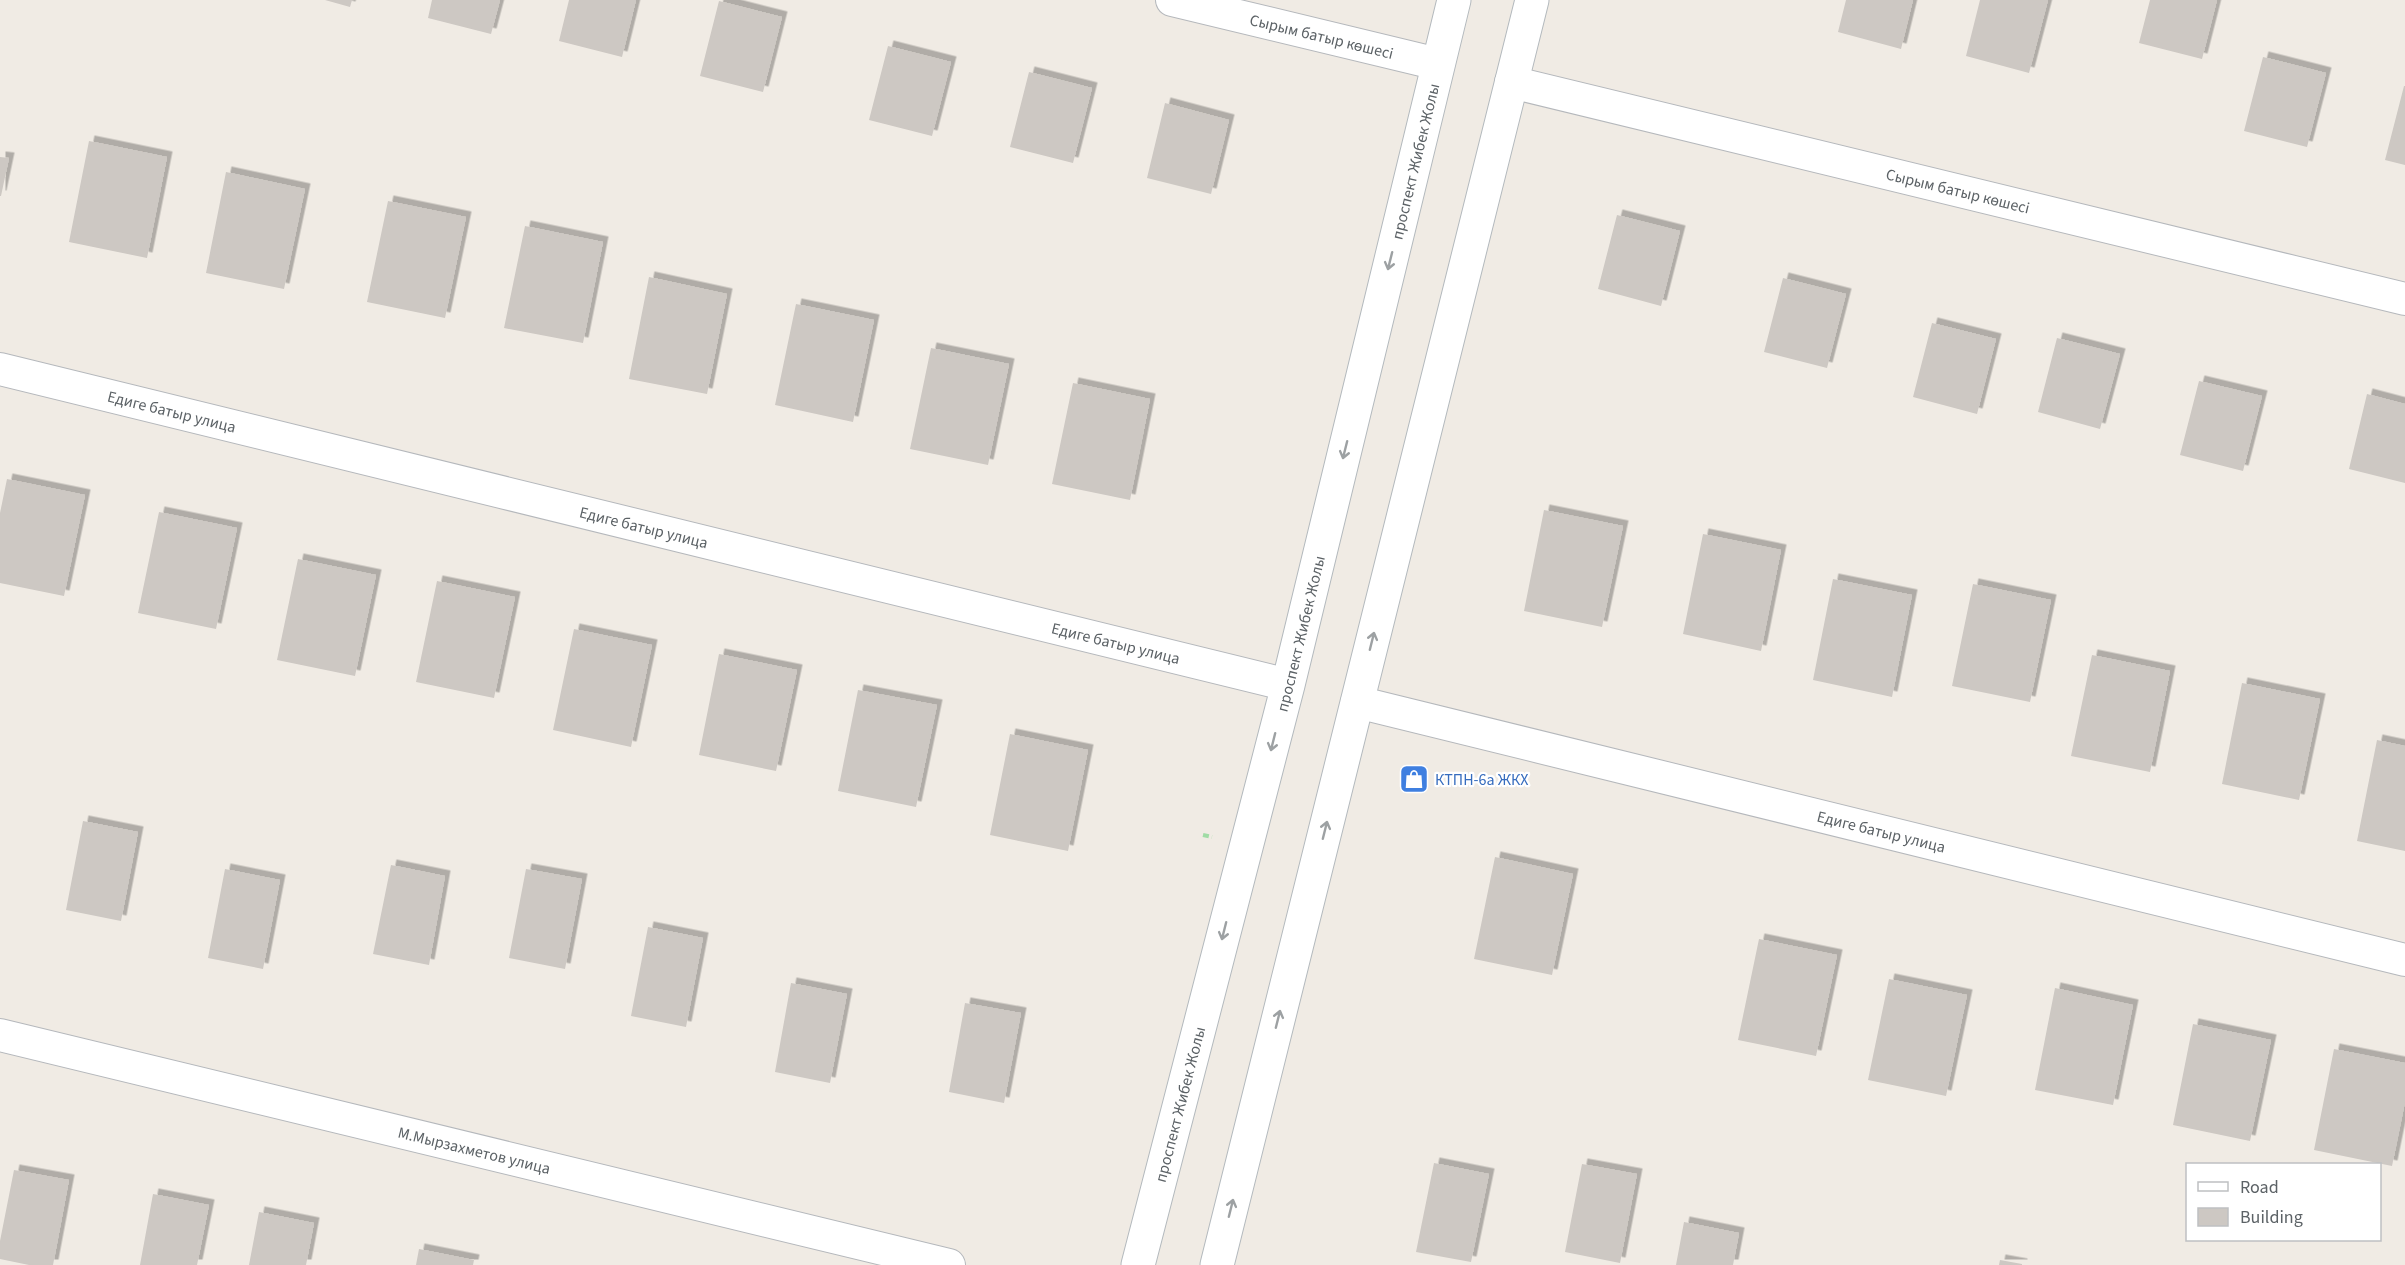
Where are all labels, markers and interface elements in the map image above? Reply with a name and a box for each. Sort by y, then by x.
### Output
street label: Сырым батыр көшесі [1247,9,1396,65]
street label: проспект Жибек Жолы [1386,81,1445,242]
street label: Сырым батыр көшесі [1884,163,2032,220]
one-way arrow [1384,251,1396,270]
street label: Едиге батыр улица [105,386,238,439]
one-way arrow [1338,441,1350,460]
street label: Едиге батыр улица [577,502,710,554]
street label: проспект Жибек Жолы [1272,553,1331,714]
street label: Едиге батыр улица [1049,617,1182,670]
one-way arrow [1367,631,1379,650]
one-way arrow [1267,732,1278,751]
shop icon: КТПН-6а ЖКХ [1398,763,1430,795]
place label: КТПН-6а ЖКХ [1435,769,1529,791]
street label: Едиге батыр улица [1815,806,1948,858]
one-way arrow [1320,821,1332,840]
one-way arrow [1218,921,1230,940]
one-way arrow [1272,1010,1284,1029]
street label: проспект Жибек Жолы [1150,1024,1211,1185]
street label: М.Мырзахметов улица [396,1122,553,1180]
legend [2186,1163,2381,1241]
text: Road [2240,1175,2279,1200]
one-way arrow [1225,1199,1237,1218]
text: Building [2240,1205,2303,1230]

